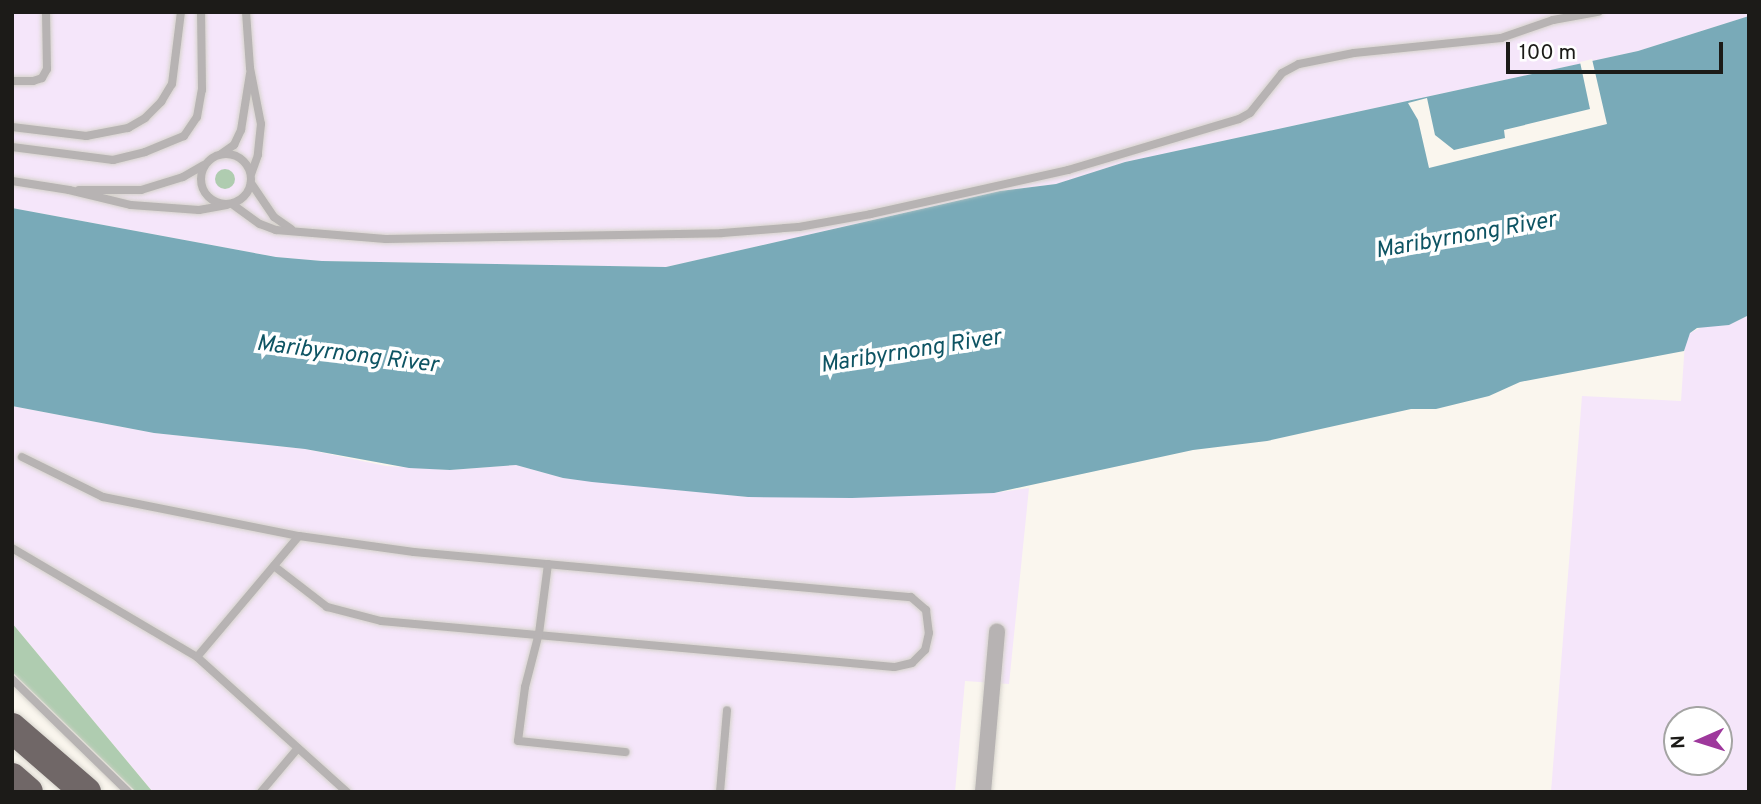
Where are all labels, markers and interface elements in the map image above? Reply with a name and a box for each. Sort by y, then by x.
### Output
scale bar [1509,28,1726,72]
text: 100 m [1519,40,1576,67]
water label: Maribyrnong River [1374,208,1558,266]
water label: Maribyrnong River [819,325,1003,381]
water label: Maribyrnong River [255,331,439,381]
north arrow [1663,706,1733,776]
text: N [1667,735,1691,749]

